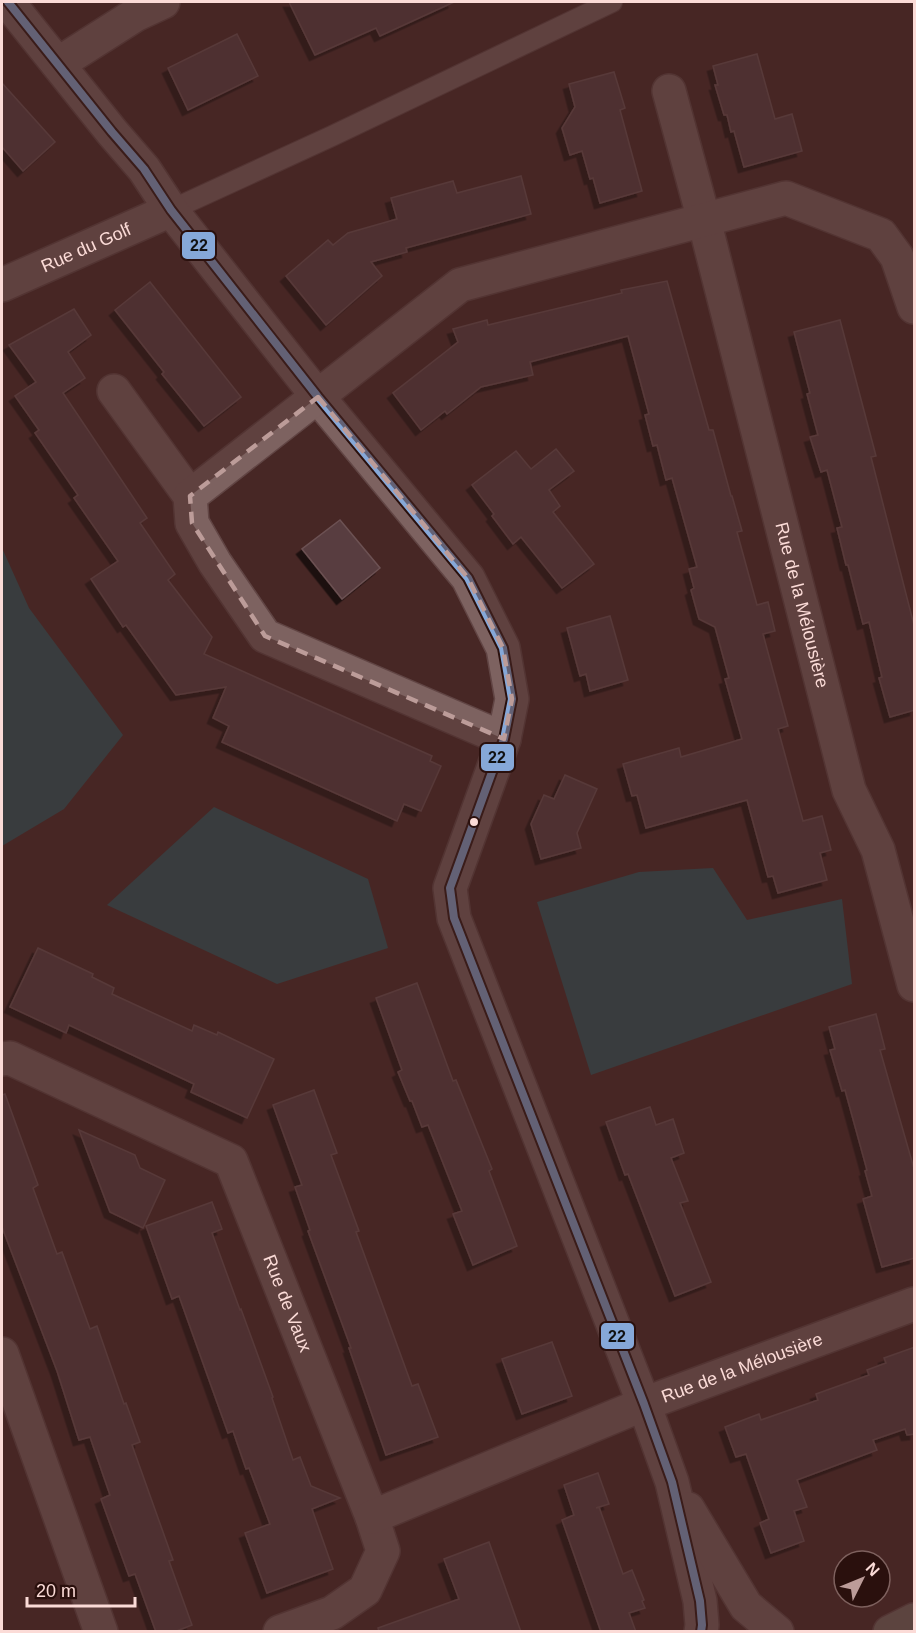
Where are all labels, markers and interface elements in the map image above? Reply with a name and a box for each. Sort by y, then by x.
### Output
street label: Rue du Golf [38,219,135,276]
line badge: 22 [181,231,216,260]
text: 22 [190,237,208,254]
street label: Rue de la Mélousière [771,520,833,690]
line badge: 22 [480,743,515,772]
text: 22 [488,749,506,766]
unlabelled marker [468,816,480,828]
street label: Rue de Vaux [259,1252,316,1355]
line badge: 22 [600,1322,635,1350]
text: 22 [608,1328,626,1345]
street label: Rue de la Mélousière [659,1329,825,1407]
north arrow [832,1549,892,1609]
text: N [862,1559,883,1579]
scale bar [27,1570,135,1608]
text: 20 m [36,1581,76,1601]

